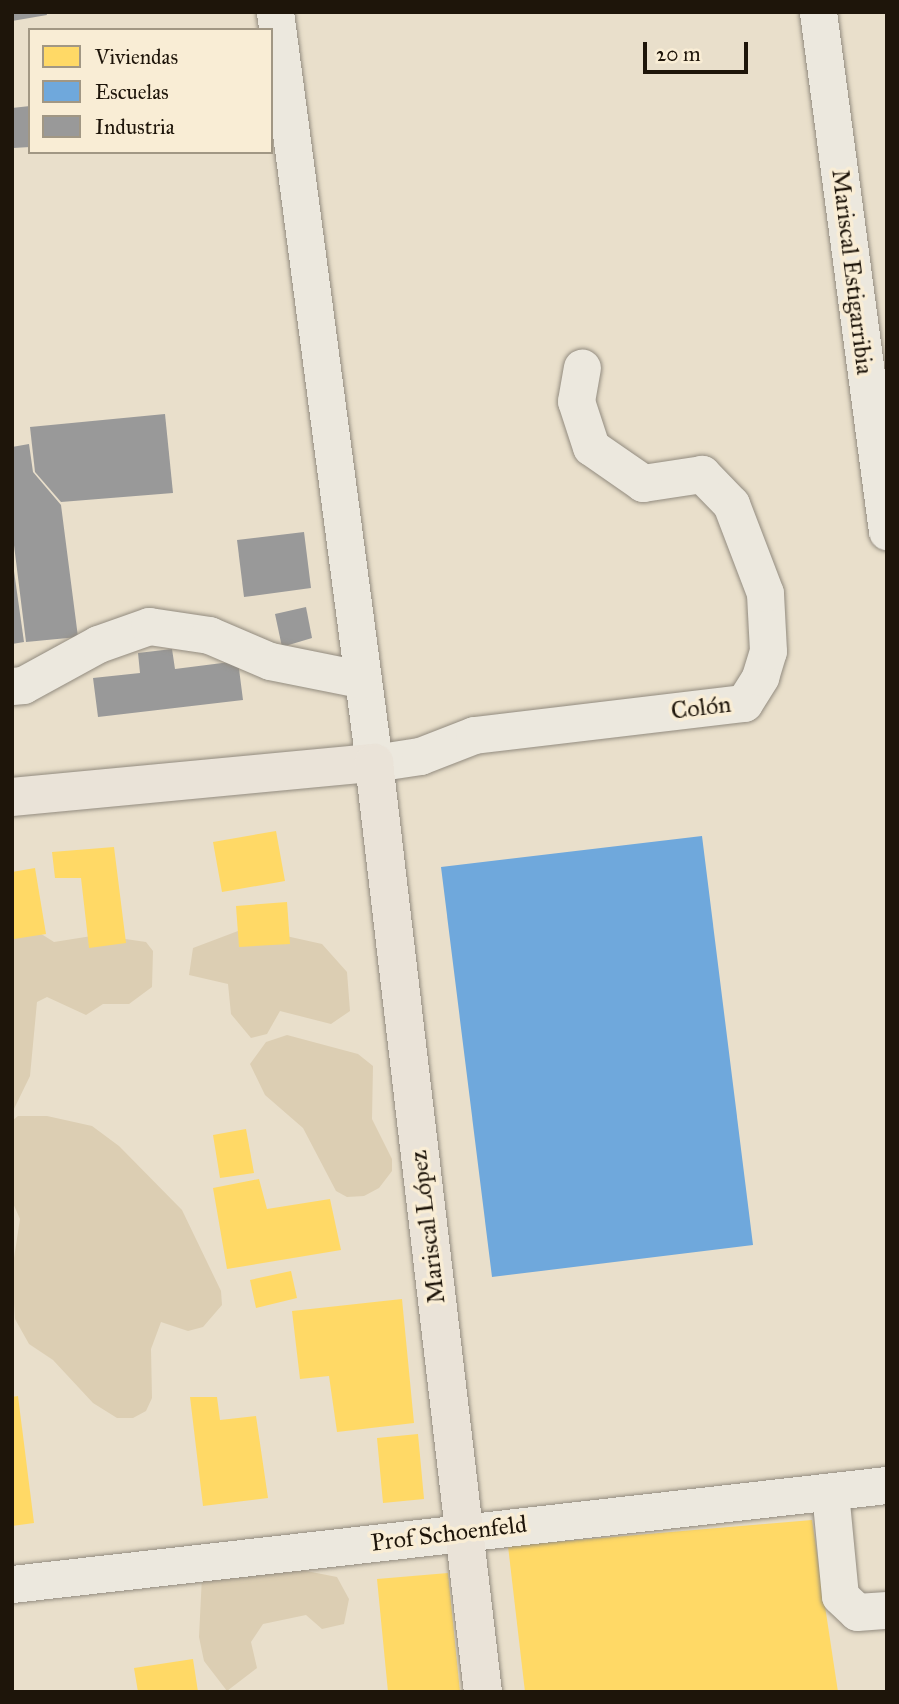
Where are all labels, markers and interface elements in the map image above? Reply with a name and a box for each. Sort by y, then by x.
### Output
legend [28,28,273,154]
scale bar [647,28,752,72]
text: 20 m [656,41,701,67]
text: Viviendas [95,44,178,70]
text: Escuelas [95,79,169,105]
text: Industria [95,114,175,140]
street label: Mariscal Estigarribia [825,168,879,376]
street label: Colón [669,690,733,726]
street label: Mariscal López [404,1149,452,1305]
street label: Prof Schoenfeld [369,1510,529,1558]

